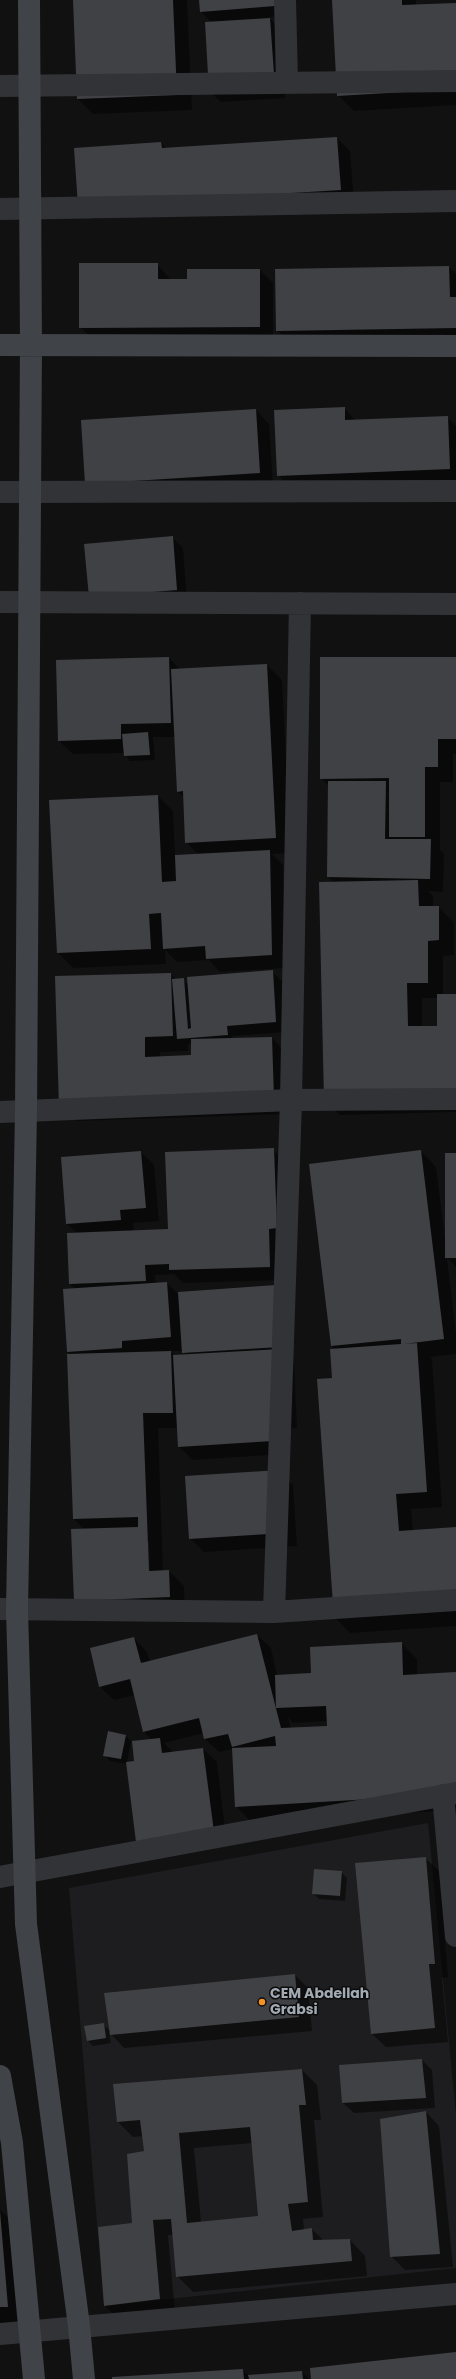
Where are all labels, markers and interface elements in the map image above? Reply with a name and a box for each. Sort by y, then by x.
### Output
place label: CEM Abdellah Grabsi [270,1986,369,2018]
marker: CEM Abdellah Grabsi [257,1997,267,2007]

